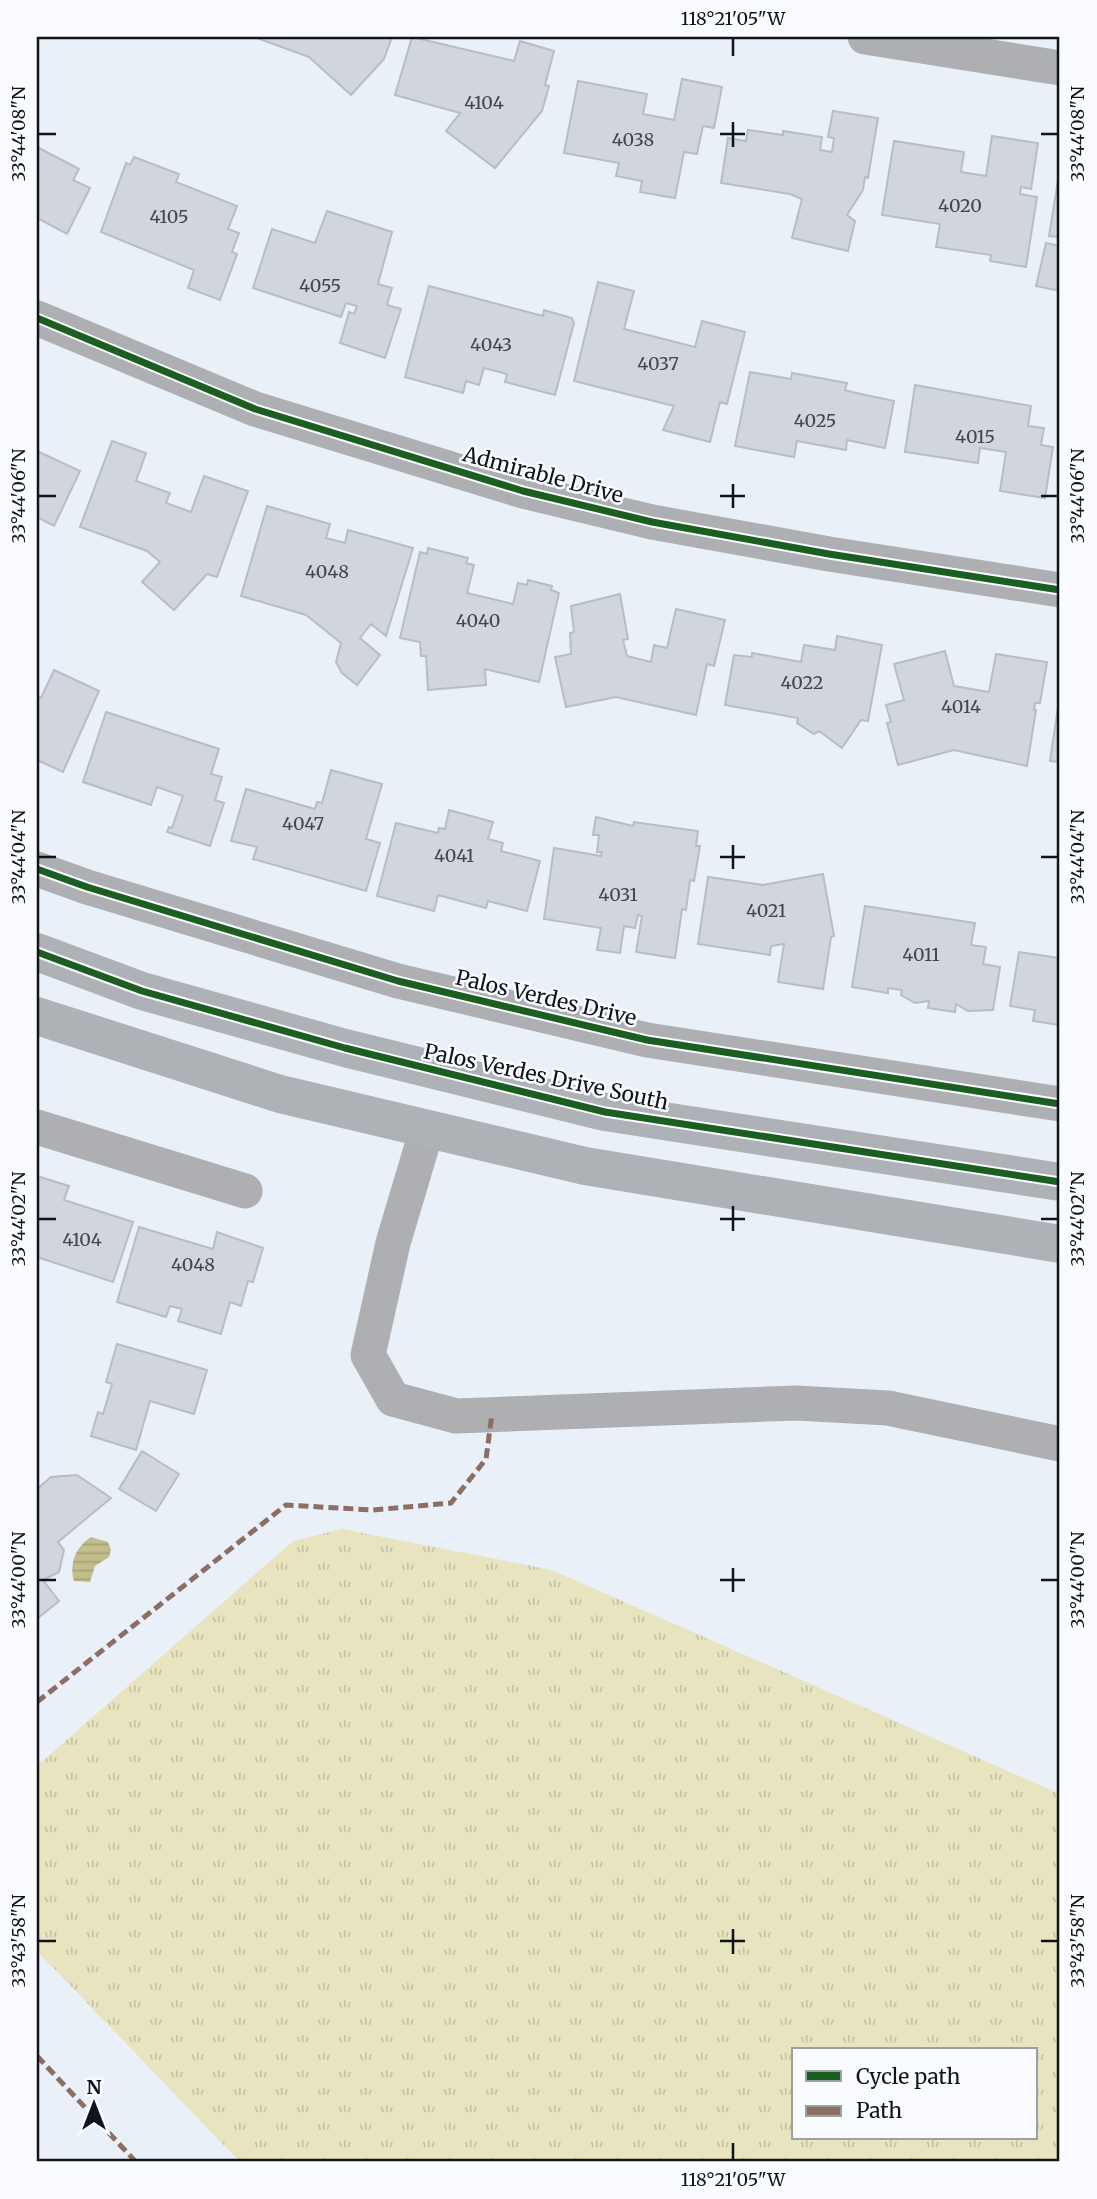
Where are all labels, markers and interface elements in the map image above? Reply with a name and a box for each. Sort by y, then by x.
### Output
text: 118°21'05"W [681,7,786,30]
text: 33°44'08"N [7,86,30,182]
text: 33°44'08"N [1066,86,1089,182]
house number: 4104 [464,91,504,114]
house number: 4038 [612,128,654,151]
house number: 4020 [938,194,982,217]
house number: 4105 [150,205,188,228]
house number: 4055 [299,274,341,297]
house number: 4043 [470,333,512,356]
house number: 4037 [637,352,679,375]
house number: 4025 [794,409,836,432]
house number: 4015 [955,425,995,448]
street label: Admirable Drive [459,440,626,509]
text: 33°44'06"N [7,448,30,543]
text: 33°44'06"N [1066,448,1089,543]
house number: 4048 [305,560,349,583]
house number: 4040 [456,609,500,632]
house number: 4022 [781,671,824,694]
house number: 4014 [941,695,981,718]
text: 33°44'04"N [7,810,30,904]
text: 33°44'04"N [1066,810,1089,904]
house number: 4047 [282,812,324,835]
house number: 4041 [434,844,474,867]
house number: 4031 [598,883,638,906]
house number: 4021 [746,899,786,922]
house number: 4011 [902,943,940,966]
street label: Palos Verdes Drive [453,964,639,1031]
street label: Palos Verdes Drive South [421,1037,671,1116]
text: 33°44'02"N [7,1172,30,1266]
text: 33°44'02"N [1066,1172,1089,1266]
house number: 4104 [62,1228,102,1251]
house number: 4048 [171,1253,215,1276]
text: 33°44'00"N [7,1532,30,1628]
text: 33°44'00"N [1066,1532,1089,1628]
text: 33°43'58"N [7,1894,30,1988]
text: 33°43'58"N [1066,1894,1089,1988]
legend [792,2048,1038,2140]
text: Cycle path [856,2063,960,2090]
north arrow [60,2070,130,2140]
text: N [86,2075,102,2099]
text: Path [856,2097,902,2124]
text: 118°21'05"W [681,2168,786,2191]

